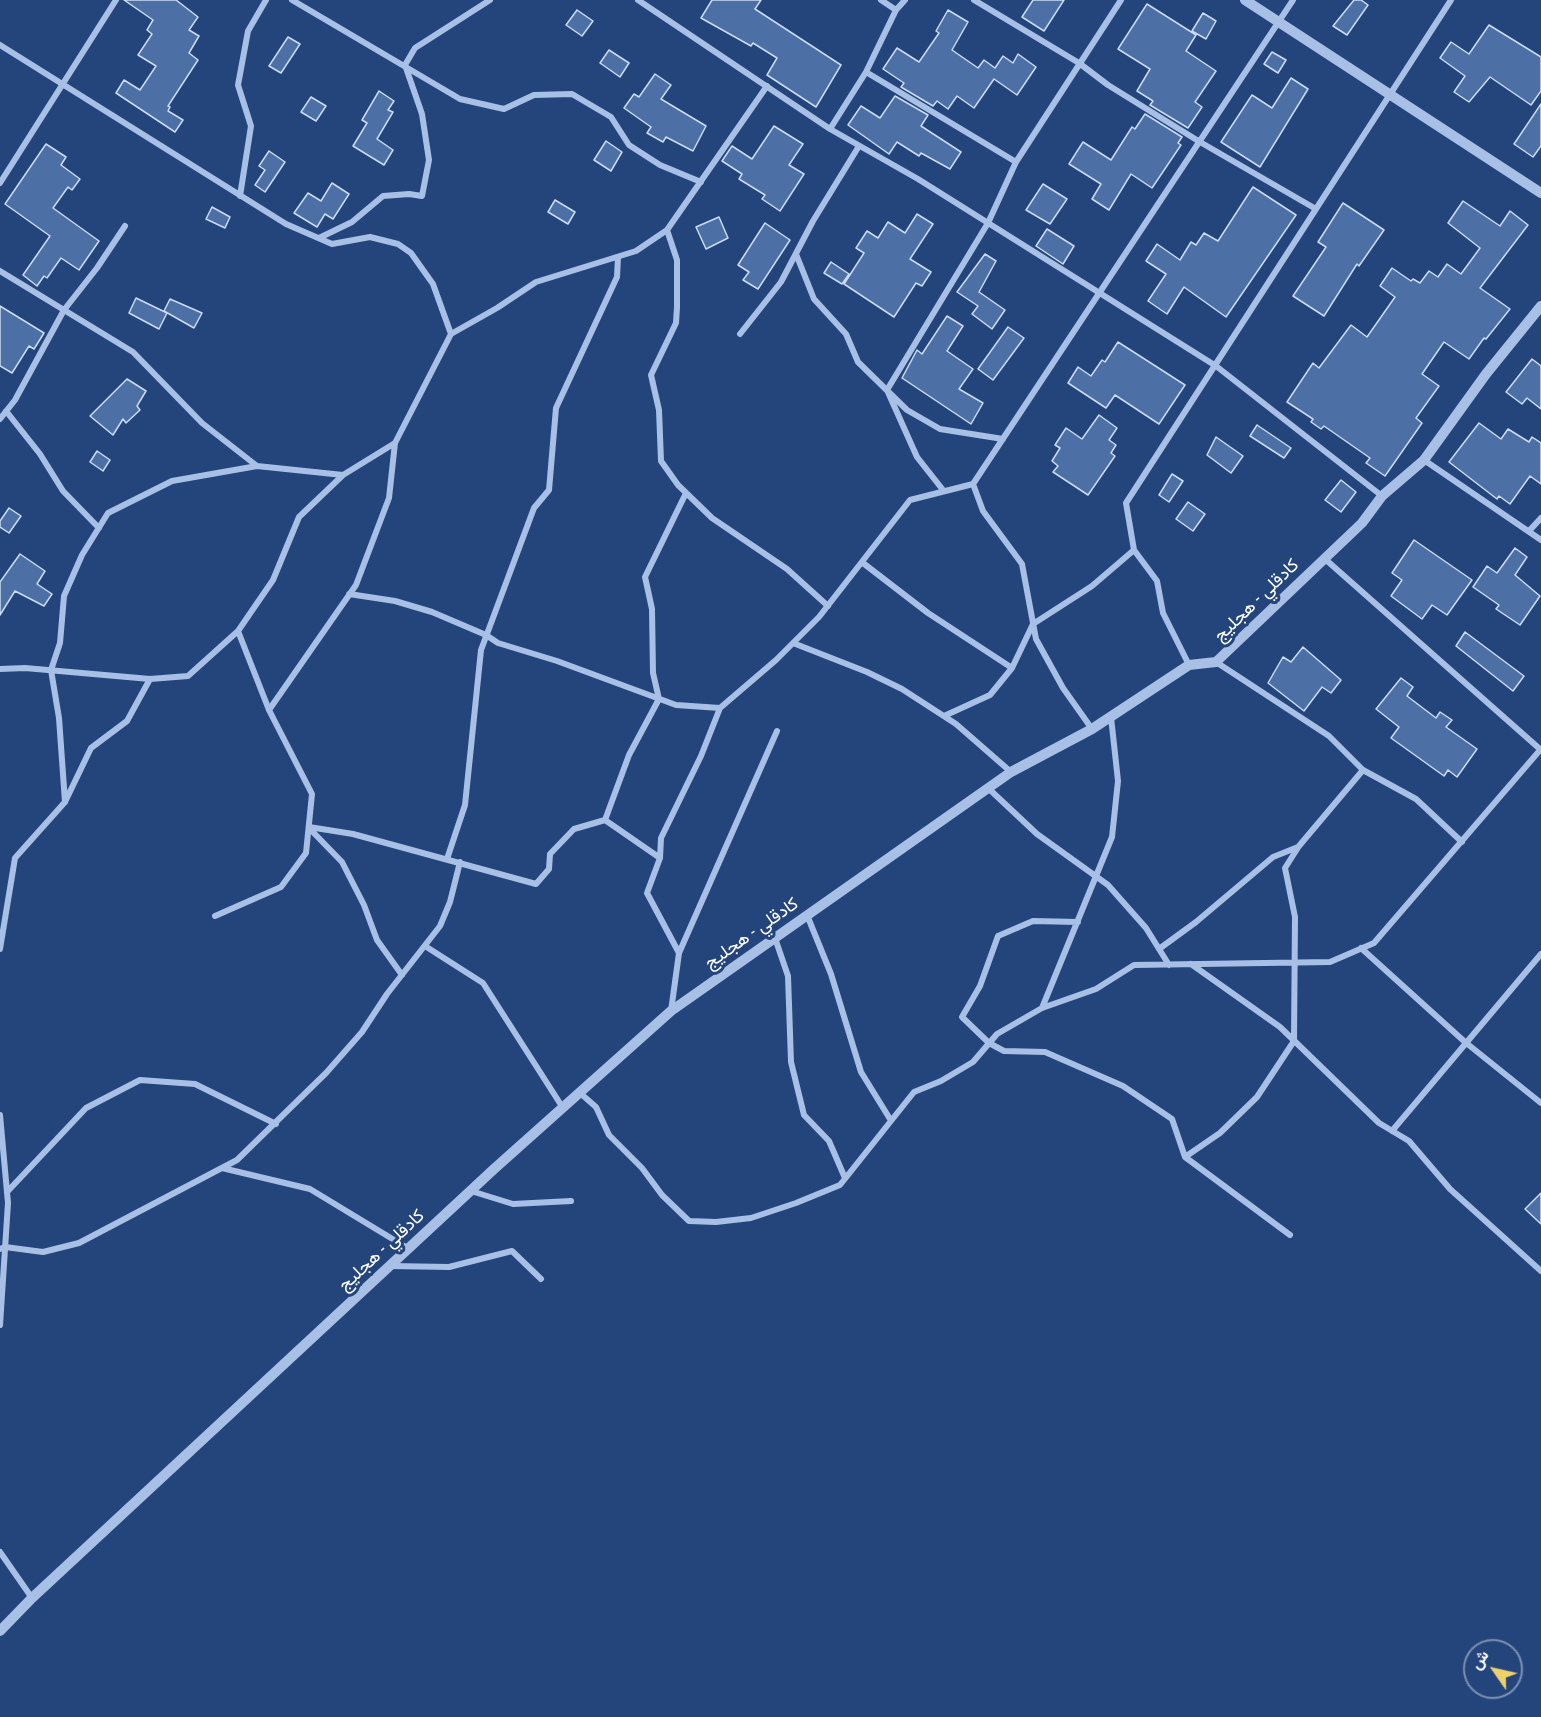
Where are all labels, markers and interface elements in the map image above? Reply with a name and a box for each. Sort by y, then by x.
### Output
street label: كادقلي - هجليج [1210,555,1304,647]
street label: كادقلي - هجليج [701,894,803,974]
street label: كادقلي - هجليج [334,1206,430,1296]
north arrow [1463,1639,1523,1699]
text: ش [1466,1646,1493,1673]

